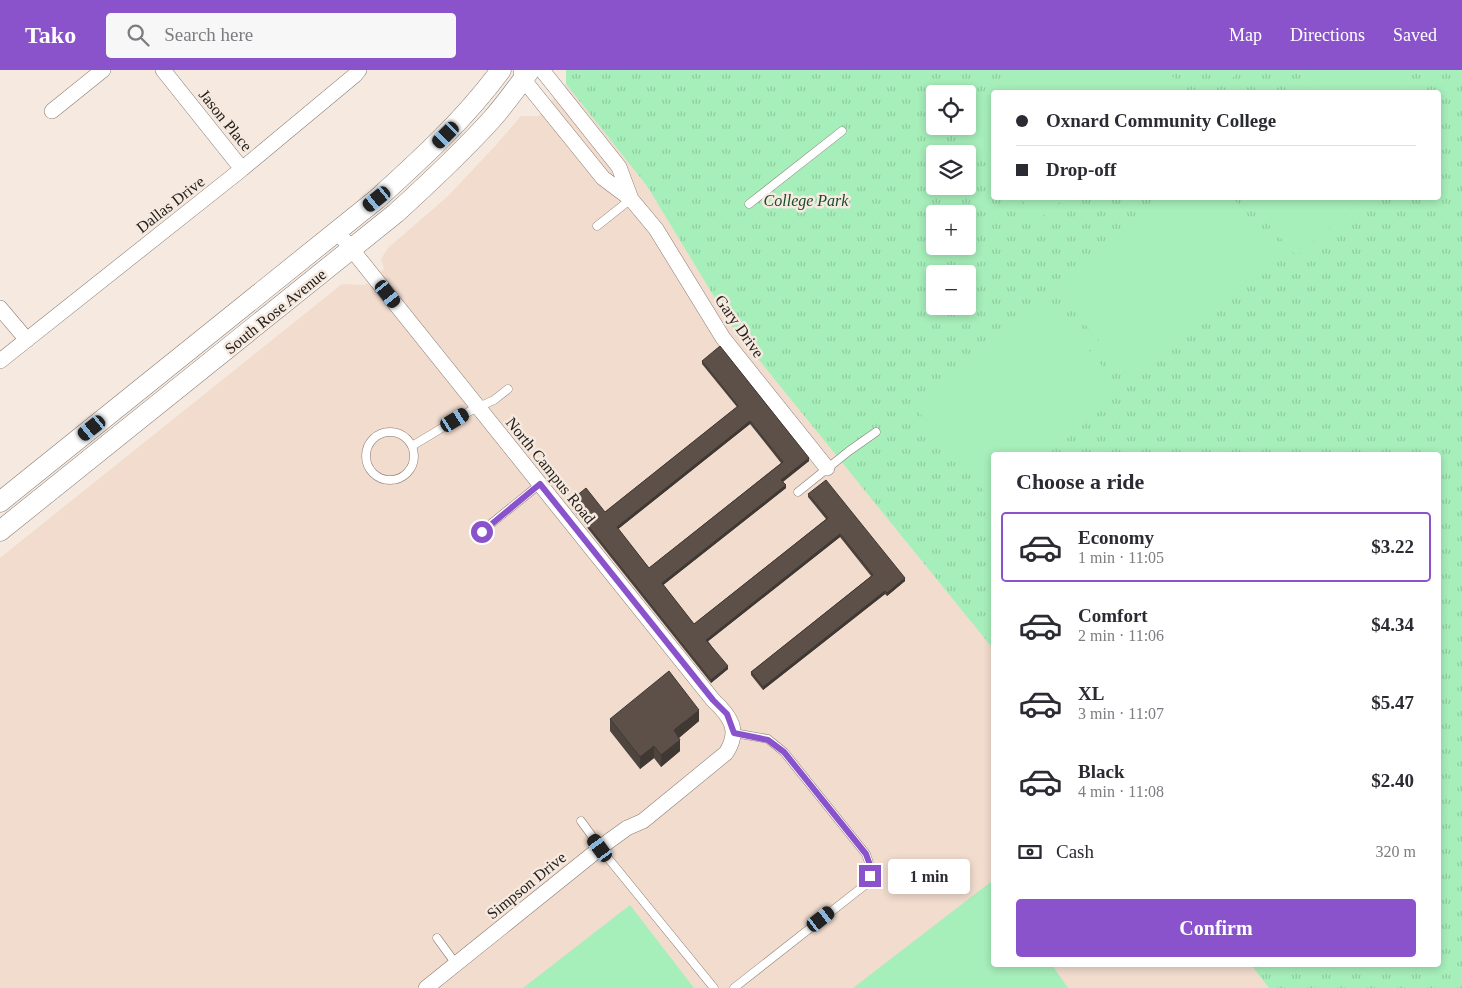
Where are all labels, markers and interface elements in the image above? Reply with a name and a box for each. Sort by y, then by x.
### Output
search box [106,13,456,58]
icon: search [124,21,152,49]
text: Tako [25,22,76,48]
text: Search here [164,24,253,45]
text: Map [1229,25,1262,45]
text: Directions [1290,25,1365,45]
text: Saved [1393,25,1437,45]
map controls [926,85,976,315]
button: locate [926,85,976,135]
street label: Jason Place [196,86,256,154]
text: Oxnard Community College [1046,110,1276,131]
car [430,119,461,151]
button: layers [926,145,976,195]
text: Drop-off [1046,159,1116,180]
street label: Dallas Drive [133,173,208,236]
car [360,184,393,214]
park label: College Park [764,192,849,210]
button: + [926,205,976,255]
street label: South Rose Avenue [221,265,329,357]
button: − [926,265,976,315]
car [372,278,403,310]
street label: Gary Drive [711,292,767,361]
car [438,406,471,434]
car [75,413,108,443]
street label: North Campus Road [502,414,599,527]
text: Choose a ride [1016,469,1144,494]
route start [471,521,493,543]
icon: car [1018,525,1063,570]
text: Economy [1078,527,1154,548]
text: $3.22 [1371,536,1414,557]
text: 1 min · 11:05 [1078,549,1164,566]
icon: car [1018,603,1063,648]
text: Comfort [1078,605,1148,626]
text: $4.34 [1371,614,1414,635]
text: 2 min · 11:06 [1078,627,1164,644]
icon: car [1018,681,1063,726]
text: XL [1078,683,1104,704]
text: $5.47 [1371,692,1414,713]
text: 3 min · 11:07 [1078,705,1164,722]
icon: car [1018,759,1063,804]
text: Black [1078,761,1124,782]
text: $2.40 [1371,770,1414,791]
text: 4 min · 11:08 [1078,783,1164,800]
car [585,831,614,865]
icon: cash [1016,838,1044,866]
text: Cash [1056,841,1094,862]
text: 320 m [1376,843,1416,860]
street label: Simpson Drive [483,848,570,923]
callout: 1 min [888,858,970,894]
route end [859,865,881,887]
text: 1 min [910,868,948,885]
button: Confirm [1016,899,1416,957]
car [804,904,837,934]

